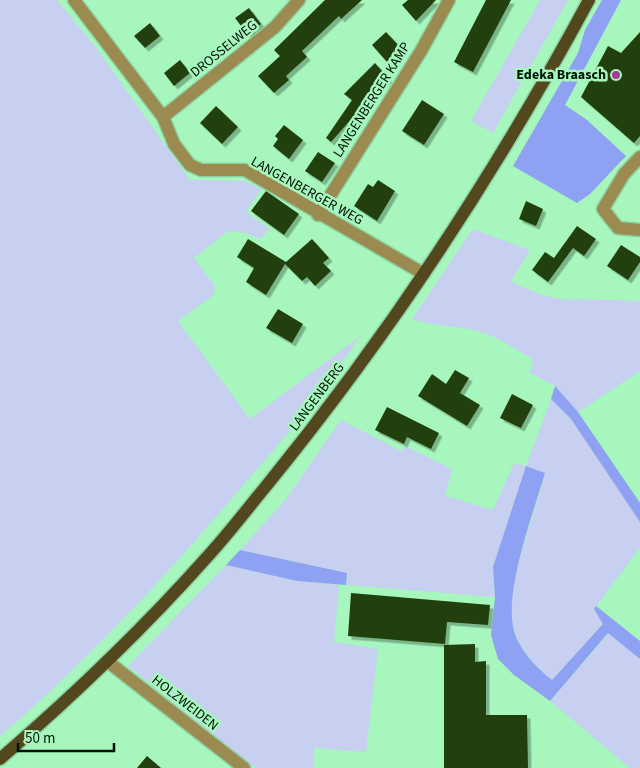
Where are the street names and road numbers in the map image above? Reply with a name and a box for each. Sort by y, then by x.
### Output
street label: DROSSELWEG [186,16,262,82]
street label: LANGENBERGER KAMP [328,38,416,162]
street label: LANGENBERGER WEG [247,152,367,230]
street label: LANGENBERG [285,359,349,435]
street label: HOLZWEIDEN [147,671,223,735]

